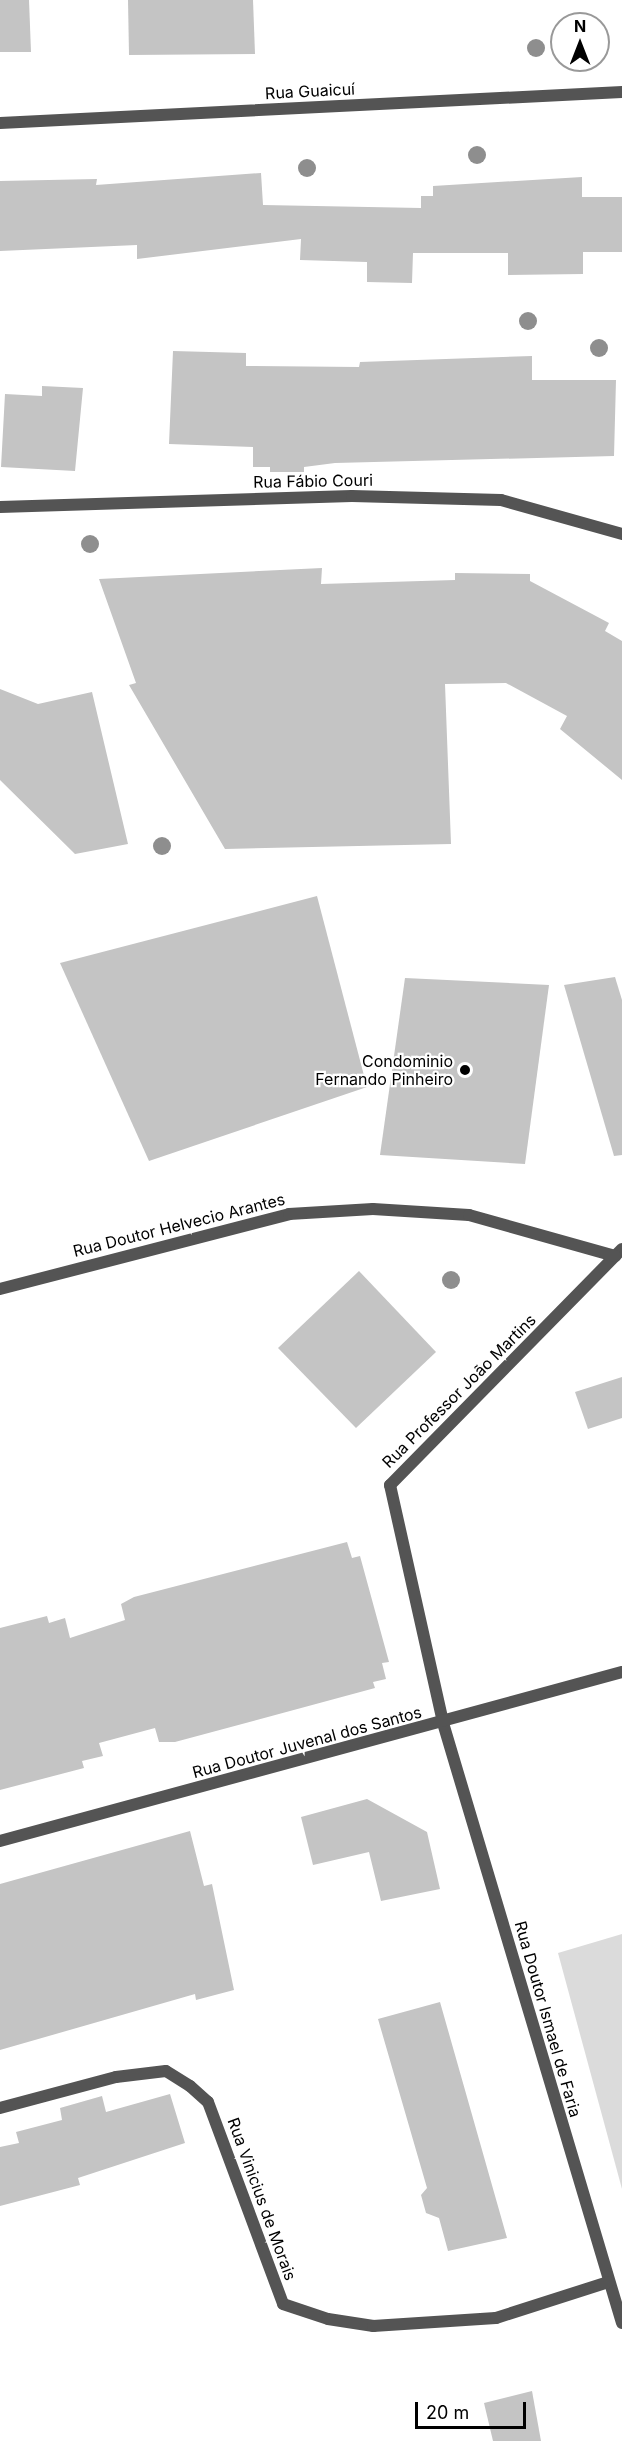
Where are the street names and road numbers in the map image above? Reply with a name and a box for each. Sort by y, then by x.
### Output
street label: Rua Guaicuí [265,79,355,103]
street label: Rua Fábio Couri [253,470,373,492]
street label: Rua Doutor Helvecio Arantes [71,1189,287,1261]
street label: Rua Professor João Martins [378,1310,540,1472]
street label: Rua Doutor Juvenal dos Santos [190,1702,424,1782]
street label: Rua Doutor Ismael de Faria [511,1919,585,2119]
street label: Rua Vinicius de Morais [224,2115,300,2283]

